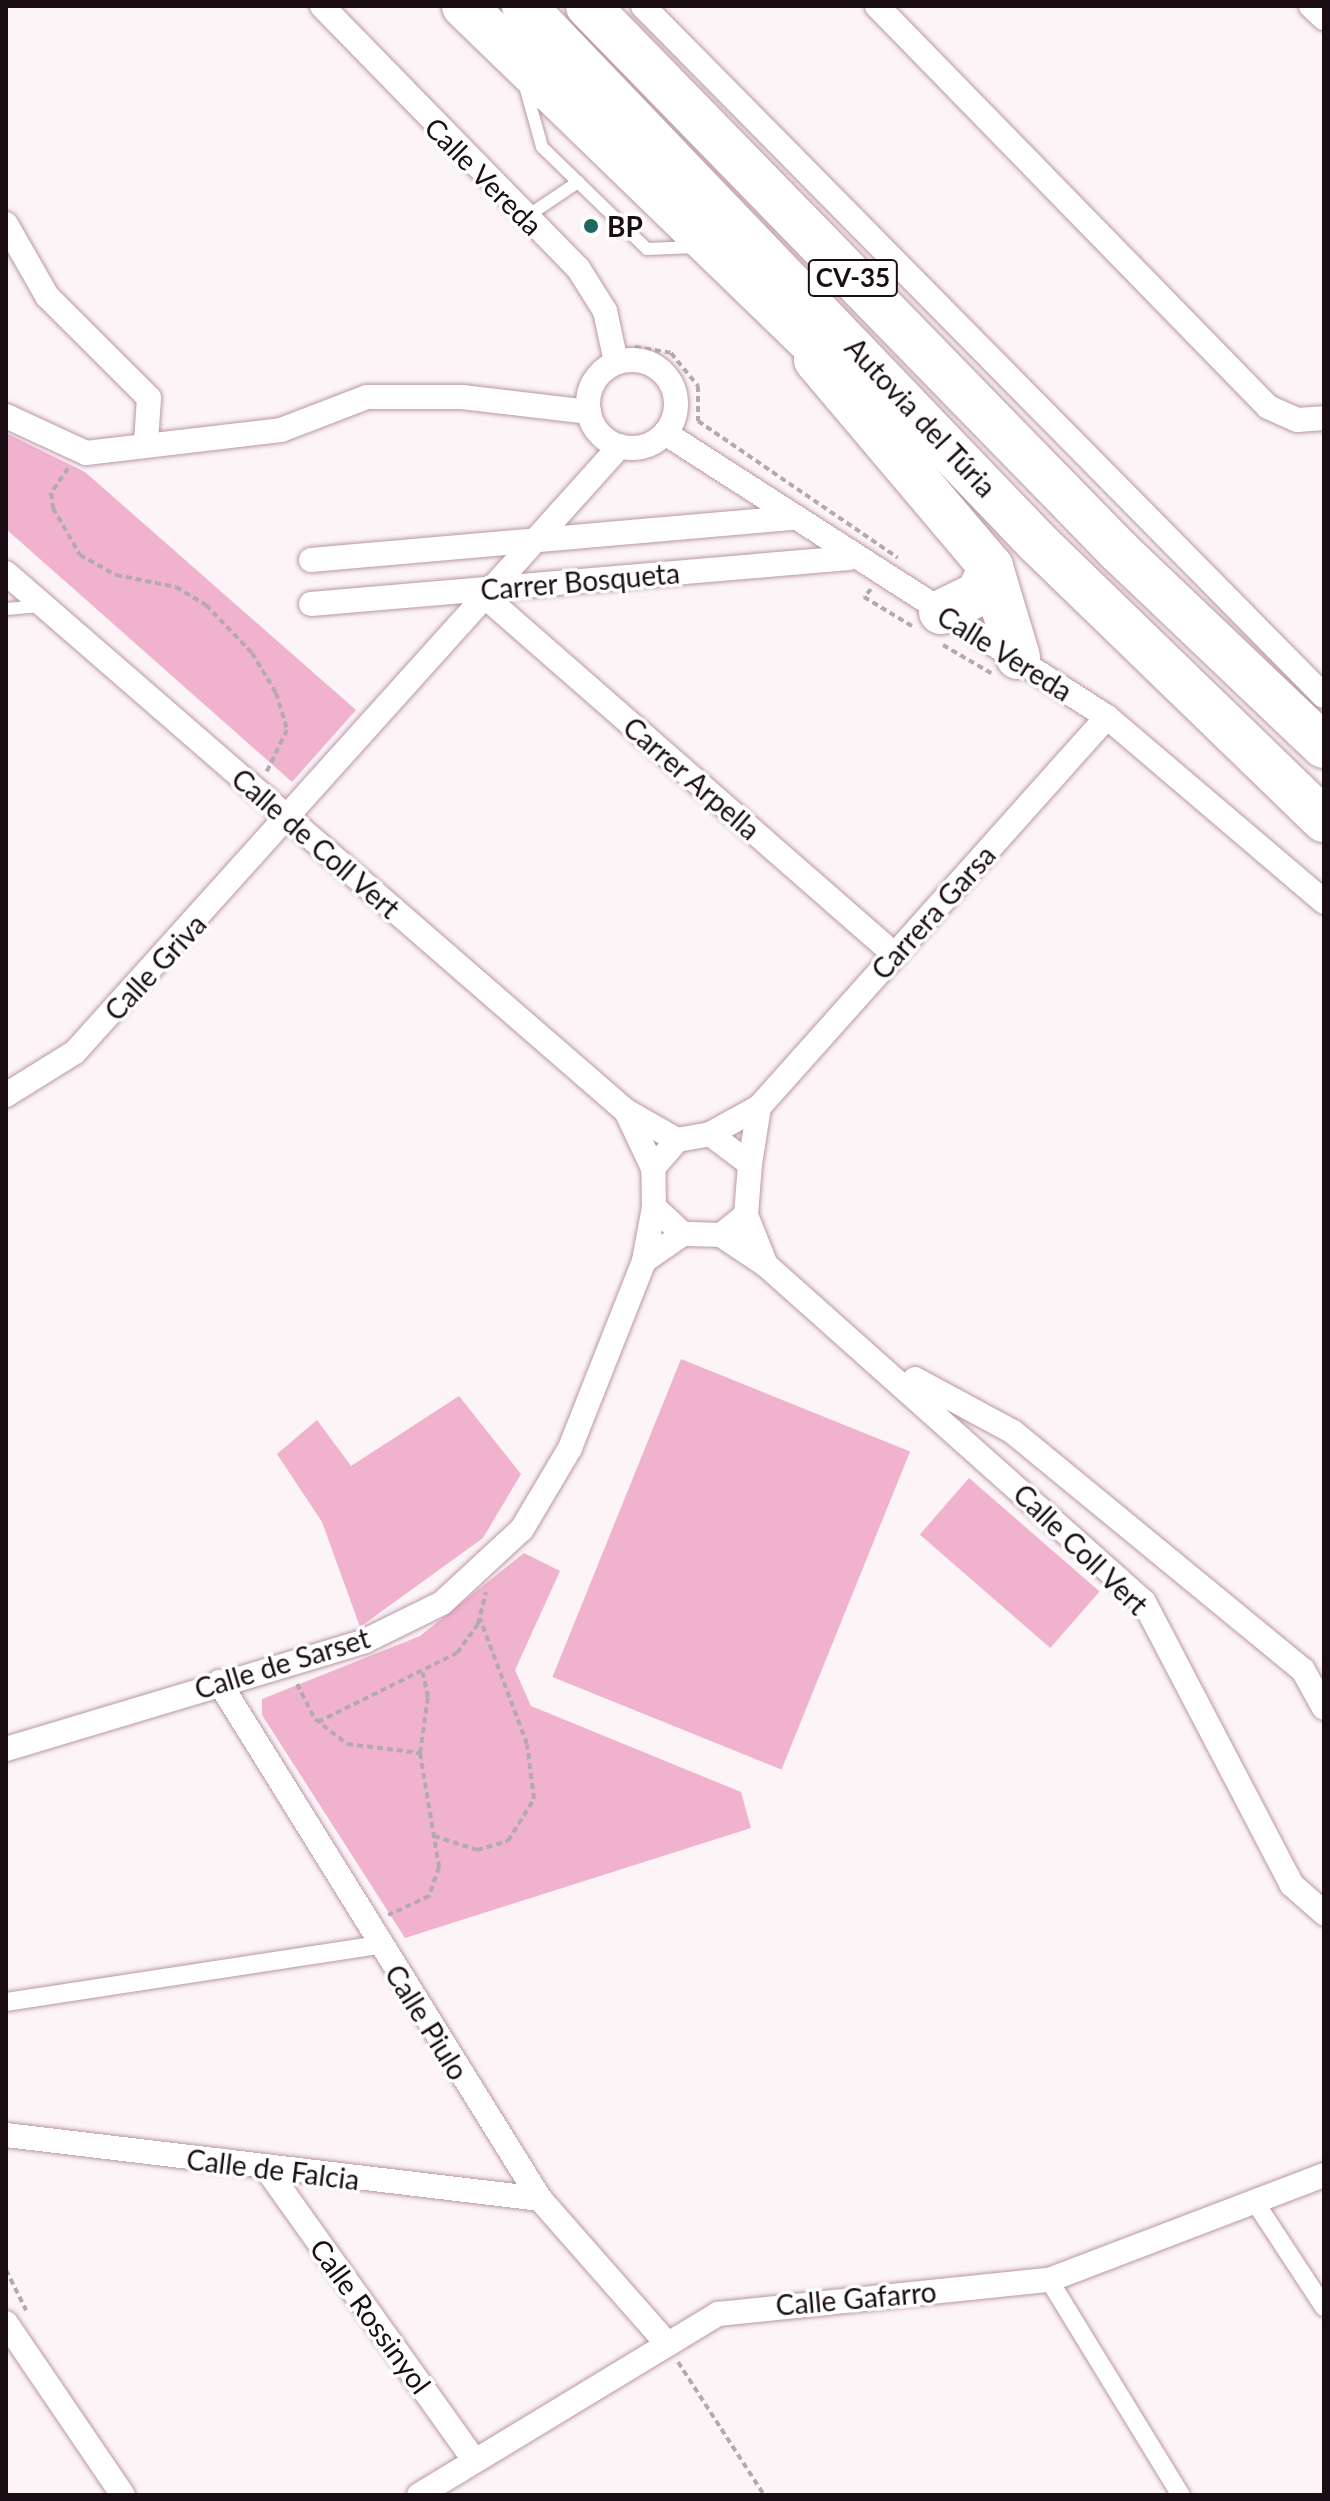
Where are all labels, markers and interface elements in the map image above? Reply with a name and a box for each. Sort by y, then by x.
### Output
street label: Calle Vereda [418,110,550,242]
place label: BP [607,209,643,243]
marker: BP [582,217,600,235]
road number: CV-35 [807,256,899,300]
street label: Autovia del Túria [838,330,1004,504]
street label: Carrer Bosqueta [479,556,681,606]
street label: Calle Vereda [931,598,1079,708]
street label: Carrer Arpella [616,709,768,847]
street label: Calle de Coll Vert [225,761,407,925]
street label: Carrera Garsa [864,838,1002,986]
street label: Calle Griva [97,907,213,1027]
street label: Calle Coll Vert [1007,1476,1155,1622]
street label: Calle de Sarset [190,1620,374,1706]
street label: Calle Piulo [378,1958,476,2086]
street label: Calle de Falcia [185,2142,361,2196]
street label: Calle Rossinyol [304,2232,438,2400]
street label: Calle Gafarro [774,2274,938,2322]

